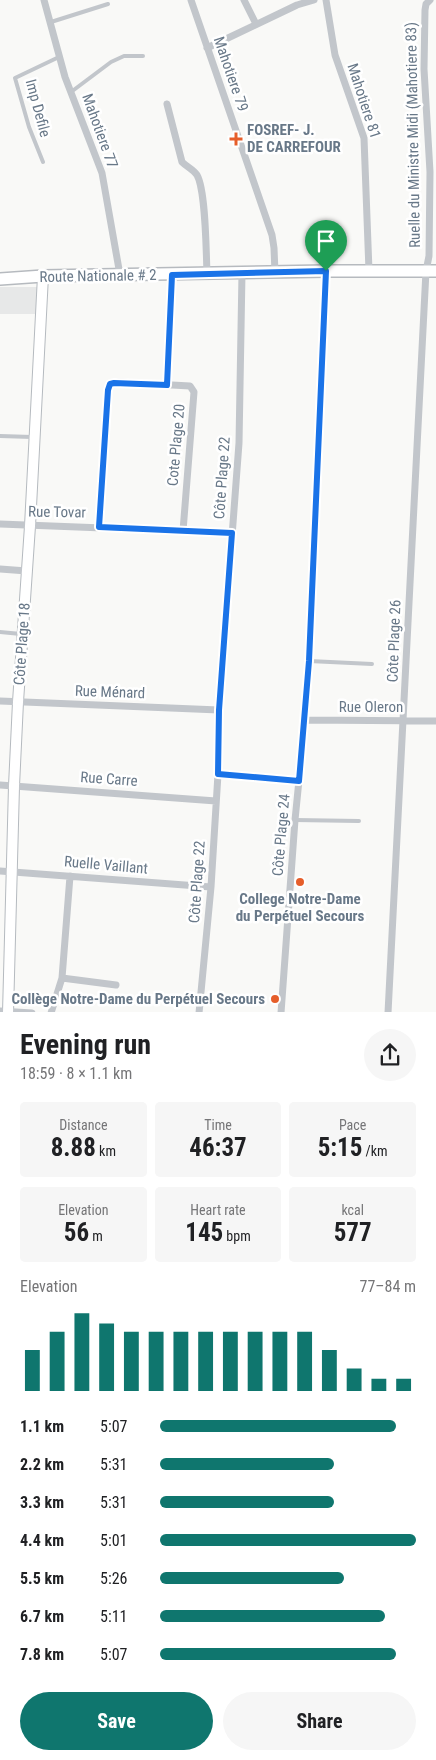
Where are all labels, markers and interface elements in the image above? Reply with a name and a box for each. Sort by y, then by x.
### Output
street label: Ruelle du Ministre Midi (Mahotiere 83) [402,22,424,248]
street label: Mahotiere 79 [210,34,252,114]
street label: Mahotiere 81 [343,61,385,141]
street label: Imp Defile [22,77,54,139]
street label: Mahotiere 77 [78,91,122,171]
place label: FOSREF- J. DE CARREFOUR [247,121,341,156]
marker: FOSREF- J. DE CARREFOUR [229,132,243,146]
pin [305,220,347,271]
icon: arrive [312,227,340,255]
street label: Route Nationale # 2 [39,266,157,286]
street label: Cote Plage 20 [163,403,189,487]
street label: Côte Plage 22 [210,436,234,520]
street label: Rue Tovar [28,502,87,522]
street label: Côte Plage 26 [384,599,404,683]
street label: Côte Plage 18 [10,602,34,686]
street label: Rue Ménard [75,682,145,702]
street label: Rue Oleron [339,698,403,716]
street label: Rue Carre [80,768,138,790]
street label: Côte Plage 24 [268,793,294,877]
street label: Côte Plage 22 [185,840,209,924]
street label: Ruelle Vaillant [63,852,149,878]
marker: College Notre-Dame du Perpétuel Secours [294,876,306,888]
place label: College Notre-Dame du Perpétuel Secours [236,890,364,925]
place label: Collège Notre-Dame du Perpétuel Secours [11,990,265,1008]
marker: Collège Notre-Dame du Perpétuel Secours [269,993,281,1005]
text: Evening run [20,1028,151,1061]
button: share [364,1029,416,1081]
text: 18:59 · 8 × 1.1 km [20,1064,132,1083]
text: Distance [59,1117,107,1133]
text: Time [204,1117,232,1133]
text: Pace [339,1117,366,1133]
text: 8.88 [51,1133,96,1162]
text: 46:37 [189,1133,247,1162]
text: 5:15 [318,1133,362,1162]
text: km [96,1143,116,1159]
text: /km [362,1143,388,1159]
text: Elevation [58,1202,109,1218]
text: Heart rate [190,1202,246,1218]
text: kcal [341,1202,364,1218]
text: 56 [64,1218,89,1247]
text: 145 [185,1218,223,1247]
text: 577 [334,1218,372,1247]
text: m [89,1228,103,1244]
text: bpm [223,1228,251,1244]
text: Elevation [20,1277,78,1296]
text: 77–84 m [360,1277,416,1296]
text: 1.1 km [20,1417,64,1436]
text: 5:07 [100,1417,127,1436]
text: 2.2 km [20,1455,64,1474]
text: 5:31 [100,1455,127,1474]
text: 3.3 km [20,1493,64,1512]
text: 5:31 [100,1493,127,1512]
text: 4.4 km [20,1531,64,1550]
text: 5:01 [100,1531,127,1550]
text: 5.5 km [20,1569,64,1588]
text: 5:26 [100,1569,127,1588]
text: 6.7 km [20,1607,64,1626]
text: 5:11 [100,1607,127,1626]
text: 7.8 km [20,1645,64,1664]
text: 5:07 [100,1645,127,1664]
button: Save [20,1692,213,1750]
button: Share [223,1692,416,1750]

